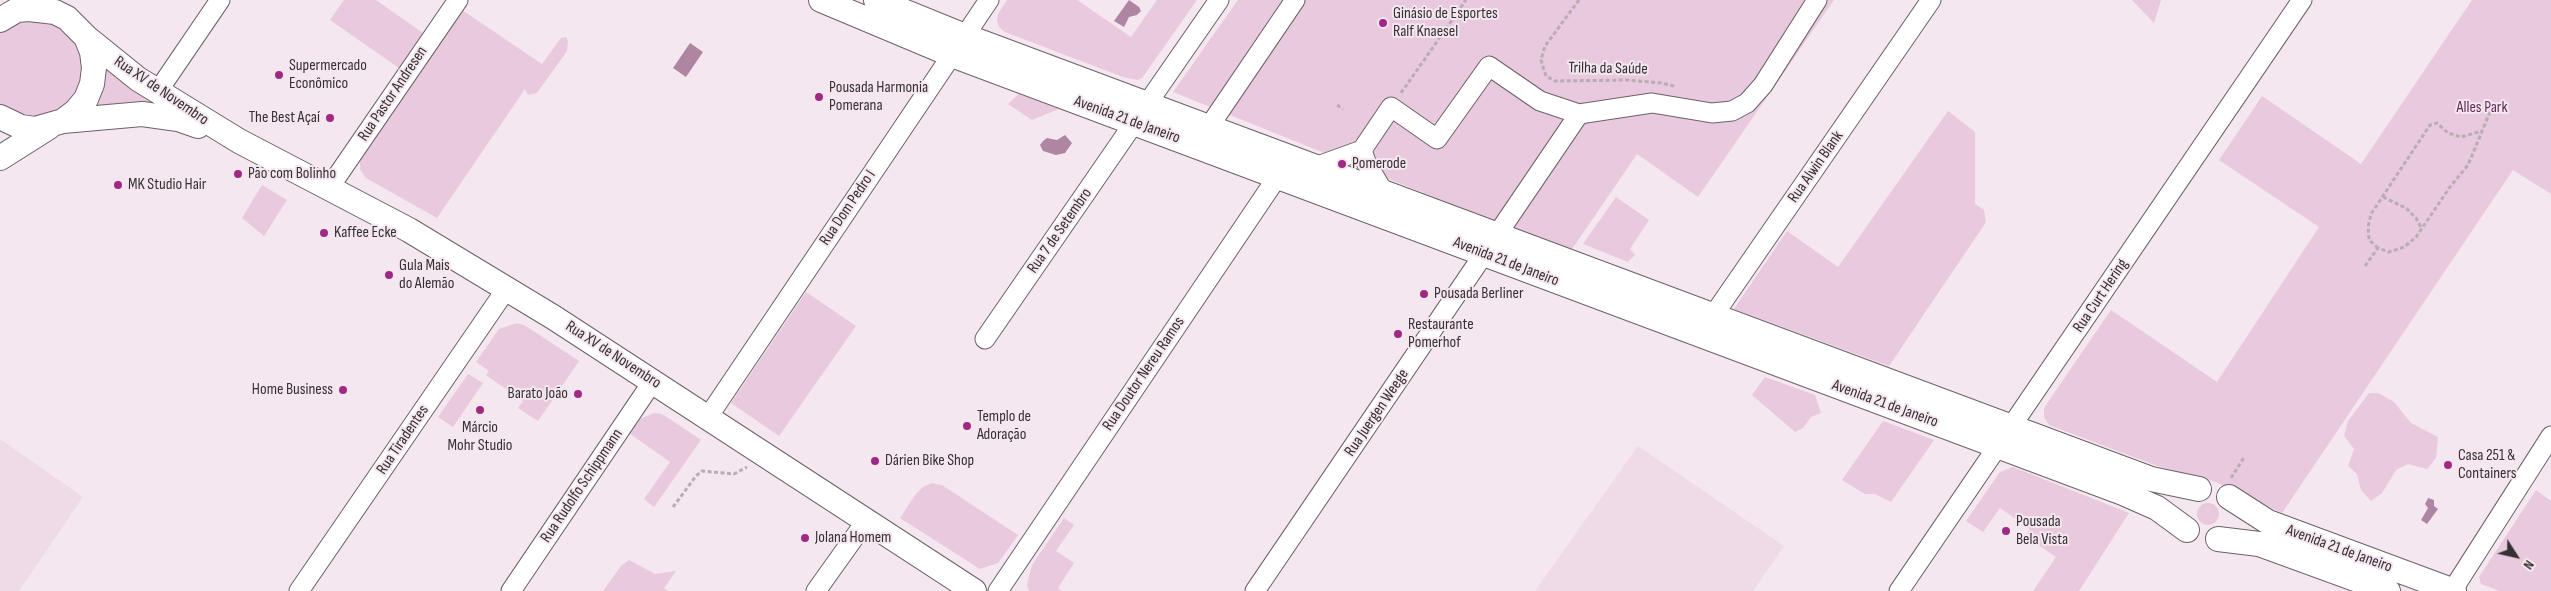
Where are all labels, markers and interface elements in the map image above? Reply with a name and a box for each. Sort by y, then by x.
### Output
place label: Ginásio de Esportes Ralf Knaesel [1393,4,1498,42]
marker: Ginásio de Esportes Ralf Knaesel [1377,17,1389,29]
street label: Rua Pastor Andresen [354,43,432,145]
street label: Rua XV de Novembro [110,52,212,130]
place label: Supermercado Econômico [289,56,367,94]
street label: Trilha da Saúde [1568,59,1648,79]
marker: Supermercado Econômico [273,69,285,81]
place label: Pousada Harmonia Pomerana [829,78,928,116]
marker: Pousada Harmonia Pomerana [813,91,825,103]
street label: Avenida 21 de Janeiro [1071,92,1183,148]
park label: Alles Park [2456,98,2508,118]
place label: The Best Açaí [249,108,320,128]
marker: The Best Açaí [324,112,336,124]
street label: Rua Alwin Blank [1784,127,1848,207]
place label: Pomerode [1352,154,1406,174]
marker: Pomerode [1336,158,1348,170]
place label: Pão com Bolinho [248,164,336,184]
street label: Rua Dom Pedro I [816,167,880,249]
marker: Pão com Bolinho [232,168,244,180]
place label: MK Studio Hair [128,175,206,195]
marker: MK Studio Hair [112,179,124,191]
street label: Rua 7 de Setembro [1024,185,1096,277]
place label: Kaffee Ecke [334,223,397,243]
marker: Kaffee Ecke [318,227,330,239]
street label: Avenida 21 de Janeiro [1451,233,1561,291]
place label: Gula Mais do Alemão [399,256,454,294]
street label: Rua Curt Hering [2069,256,2133,336]
marker: Gula Mais do Alemão [383,269,395,281]
place label: Pousada Berliner [1434,284,1524,304]
marker: Pousada Berliner [1418,288,1430,300]
street label: Rua Doutor Nereu Ramos [1099,313,1189,435]
place label: Restaurante Pomerhof [1408,315,1474,353]
street label: Rua XV de Novembro [562,317,664,393]
marker: Restaurante Pomerhof [1392,328,1404,340]
street label: Rua Juergen Weege [1341,366,1413,460]
street label: Avenida 21 de Janeiro [1829,376,1941,432]
place label: Home Business [252,380,333,400]
marker: Home Business [337,384,349,396]
place label: Barato João [508,384,568,404]
marker: Barato João [572,388,584,400]
street label: Rua Tiradentes [373,402,433,478]
marker: Márcio Mohr Studio [474,404,486,416]
place label: Templo de Adoração [977,407,1031,445]
place label: Márcio Mohr Studio [448,418,512,456]
marker: Templo de Adoração [961,420,973,432]
street label: Rua Rudolfo Schippmann [537,425,627,547]
place label: Casa 251 & Containers [2458,446,2517,484]
place label: Dárien Bike Shop [885,451,974,471]
marker: Dárien Bike Shop [869,455,881,467]
marker: Casa 251 & Containers [2442,459,2454,471]
place label: Pousada Bela Vista [2016,512,2068,550]
street label: Avenida 21 de Janeiro [2283,521,2395,577]
marker: Pousada Bela Vista [2000,525,2012,537]
place label: Jolana Homem [815,528,891,548]
north arrow [2491,531,2541,581]
marker: Jolana Homem [799,532,811,544]
text: N [2520,557,2538,573]

